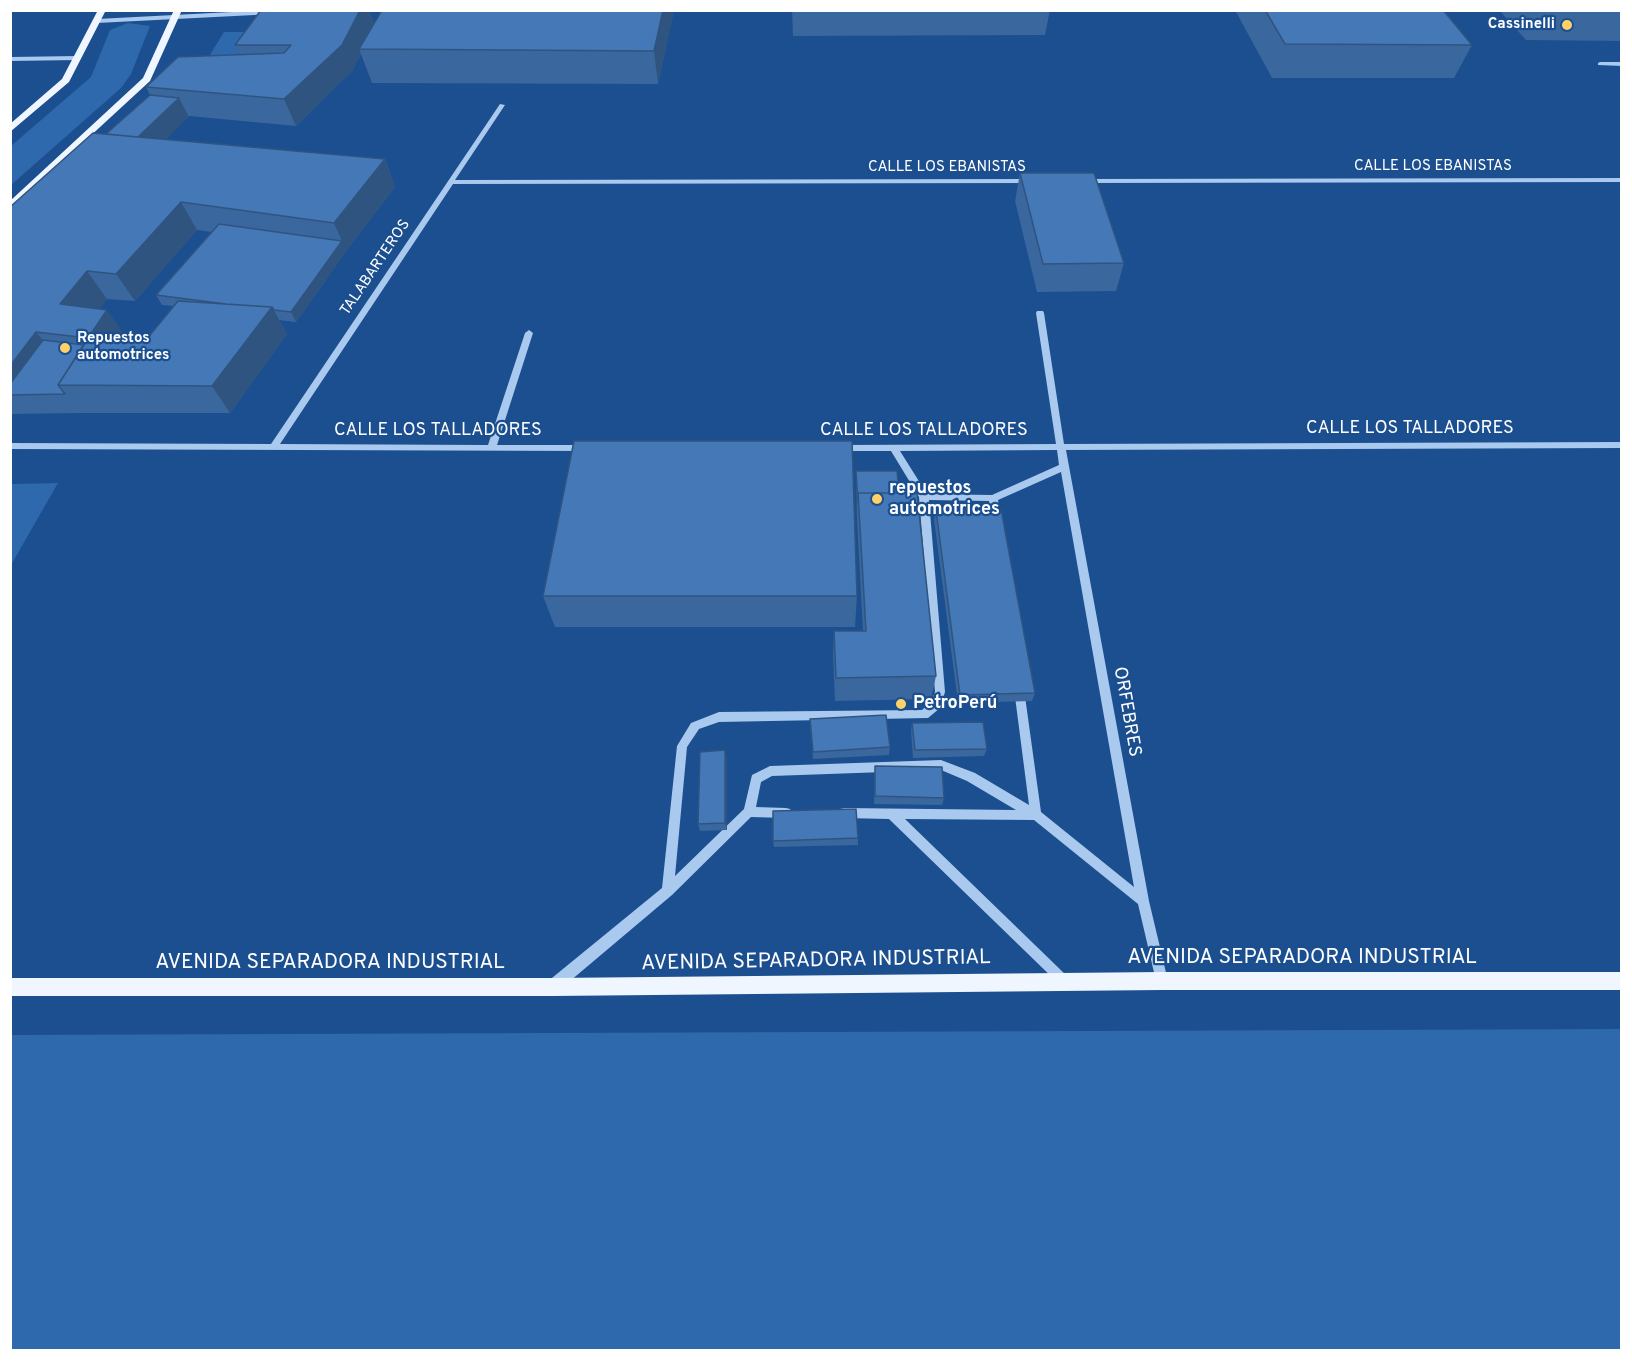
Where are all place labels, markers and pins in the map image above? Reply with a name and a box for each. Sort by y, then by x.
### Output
place label: Cassinelli [1488,16,1555,34]
marker: Cassinelli [1560,18,1574,32]
place label: Repuestos automotrices [77,330,169,365]
marker: Repuestos automotrices [58,341,72,355]
place label: repuestos automotrices [889,478,1000,520]
marker: repuestos automotrices [870,492,884,506]
place label: PetroPerú [913,693,997,715]
marker: PetroPerú [894,697,908,711]

